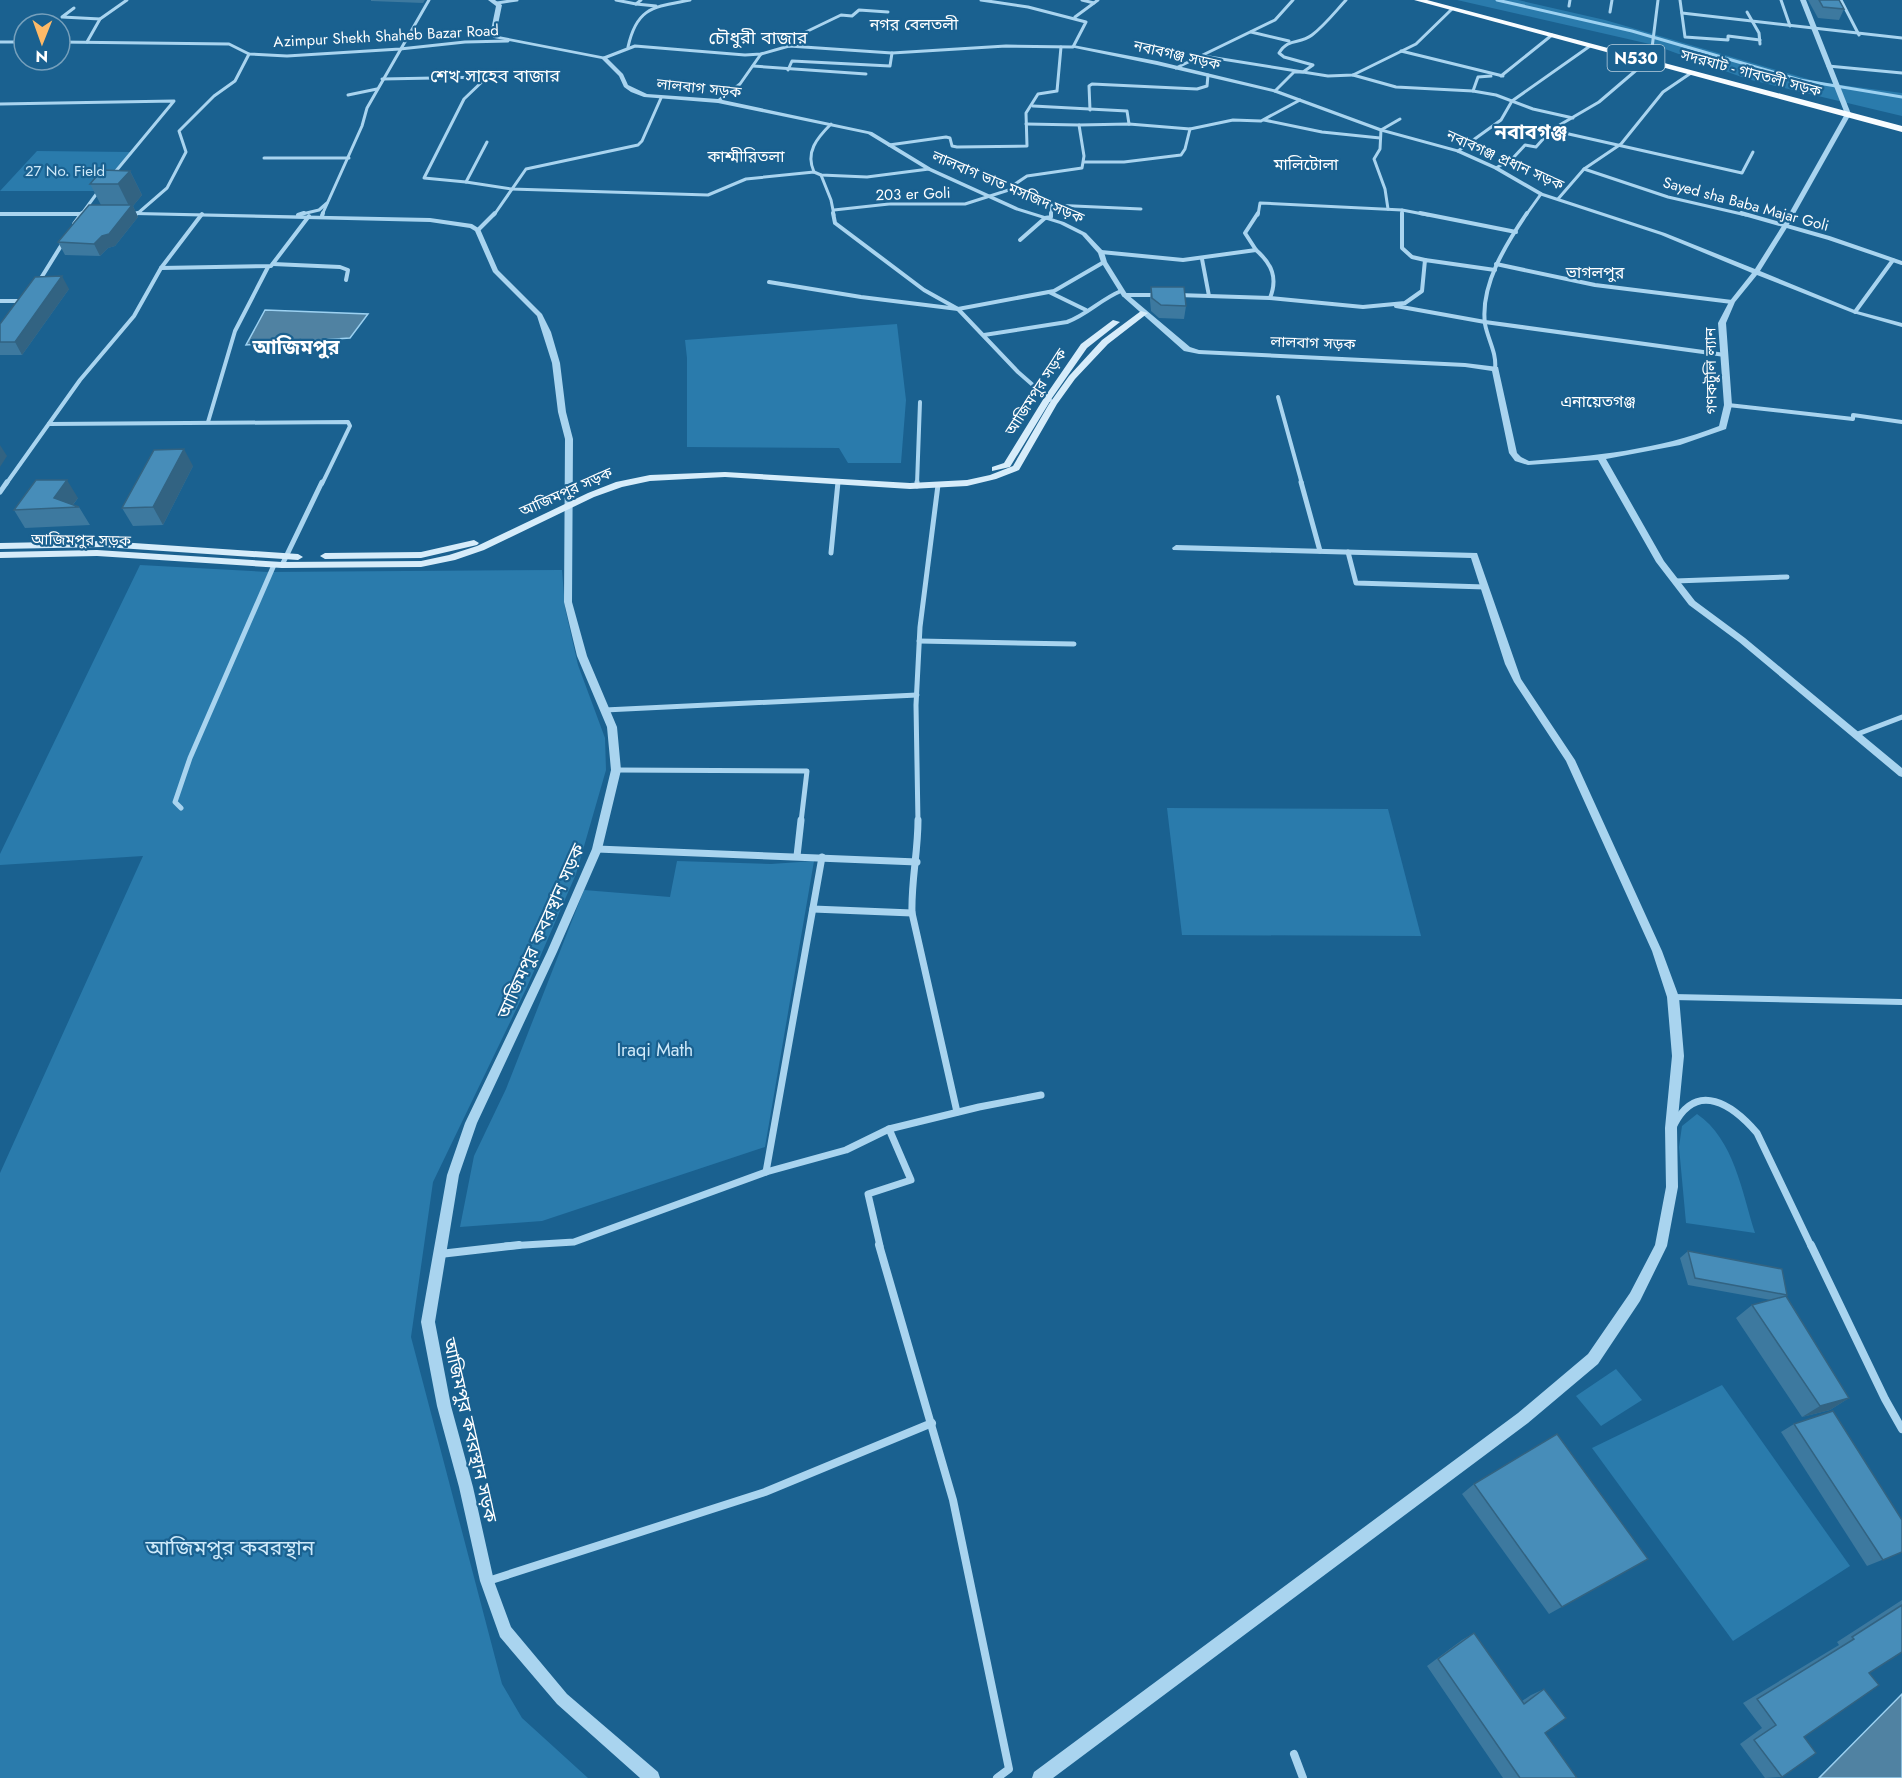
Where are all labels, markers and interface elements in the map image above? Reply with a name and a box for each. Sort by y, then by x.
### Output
north arrow [12,12,72,72]
district label: নগর বেলতলী [869,13,959,36]
street label: Azimpur Shekh Shaheb Bazar Road [273,19,499,53]
district label: চৌধুরী বাজার [708,25,808,51]
street label: নবাবগঞ্জ সড়ক [1130,34,1224,76]
street label: সদরঘাট - গাবতলী সড়ক [1677,43,1825,103]
text: N [35,45,48,68]
road number: N530 [1608,45,1664,71]
district label: শেখ সাহেব বাজার [430,63,560,89]
street label: লালবাগ সড়ক [655,73,743,103]
district label: নবাবগঞ্জ [1494,118,1568,147]
street label: নবাবগঞ্জ প্রধান সড়ক [1442,124,1568,196]
district label: কাশ্মীরিতলা [706,145,785,168]
street label: লালবাগ ভাত মসজিদ সড়ক [928,145,1088,229]
district label: মালিটোলা [1273,153,1339,176]
park label: 27 No. Field [25,160,105,182]
street label: Sayed sha Baba Majar Goli [1660,171,1832,237]
street label: 203 er Goli [875,182,951,206]
district label: ভাগলপুর [1565,261,1625,284]
street label: গণকটুলি ল্যান [1699,326,1723,415]
street label: লালবাগ সড়ক [1269,330,1357,356]
district label: আজিমপুর [251,333,340,362]
street label: আজিমপুর সড়ক [999,343,1073,441]
district label: এনায়েতগঞ্জ [1560,390,1636,413]
street label: আজিমপুর সড়ক [515,461,617,523]
street label: আজিমপুর সড়ক [30,528,132,552]
street label: আজিমপুর কবরস্থান সড়ক [490,839,591,1023]
park label: Iraqi Math [617,1037,693,1063]
street label: আজিমপুর কবরস্থান সড়ক [436,1334,504,1525]
park label: আজিমপুর কবরস্থান [145,1533,315,1563]

